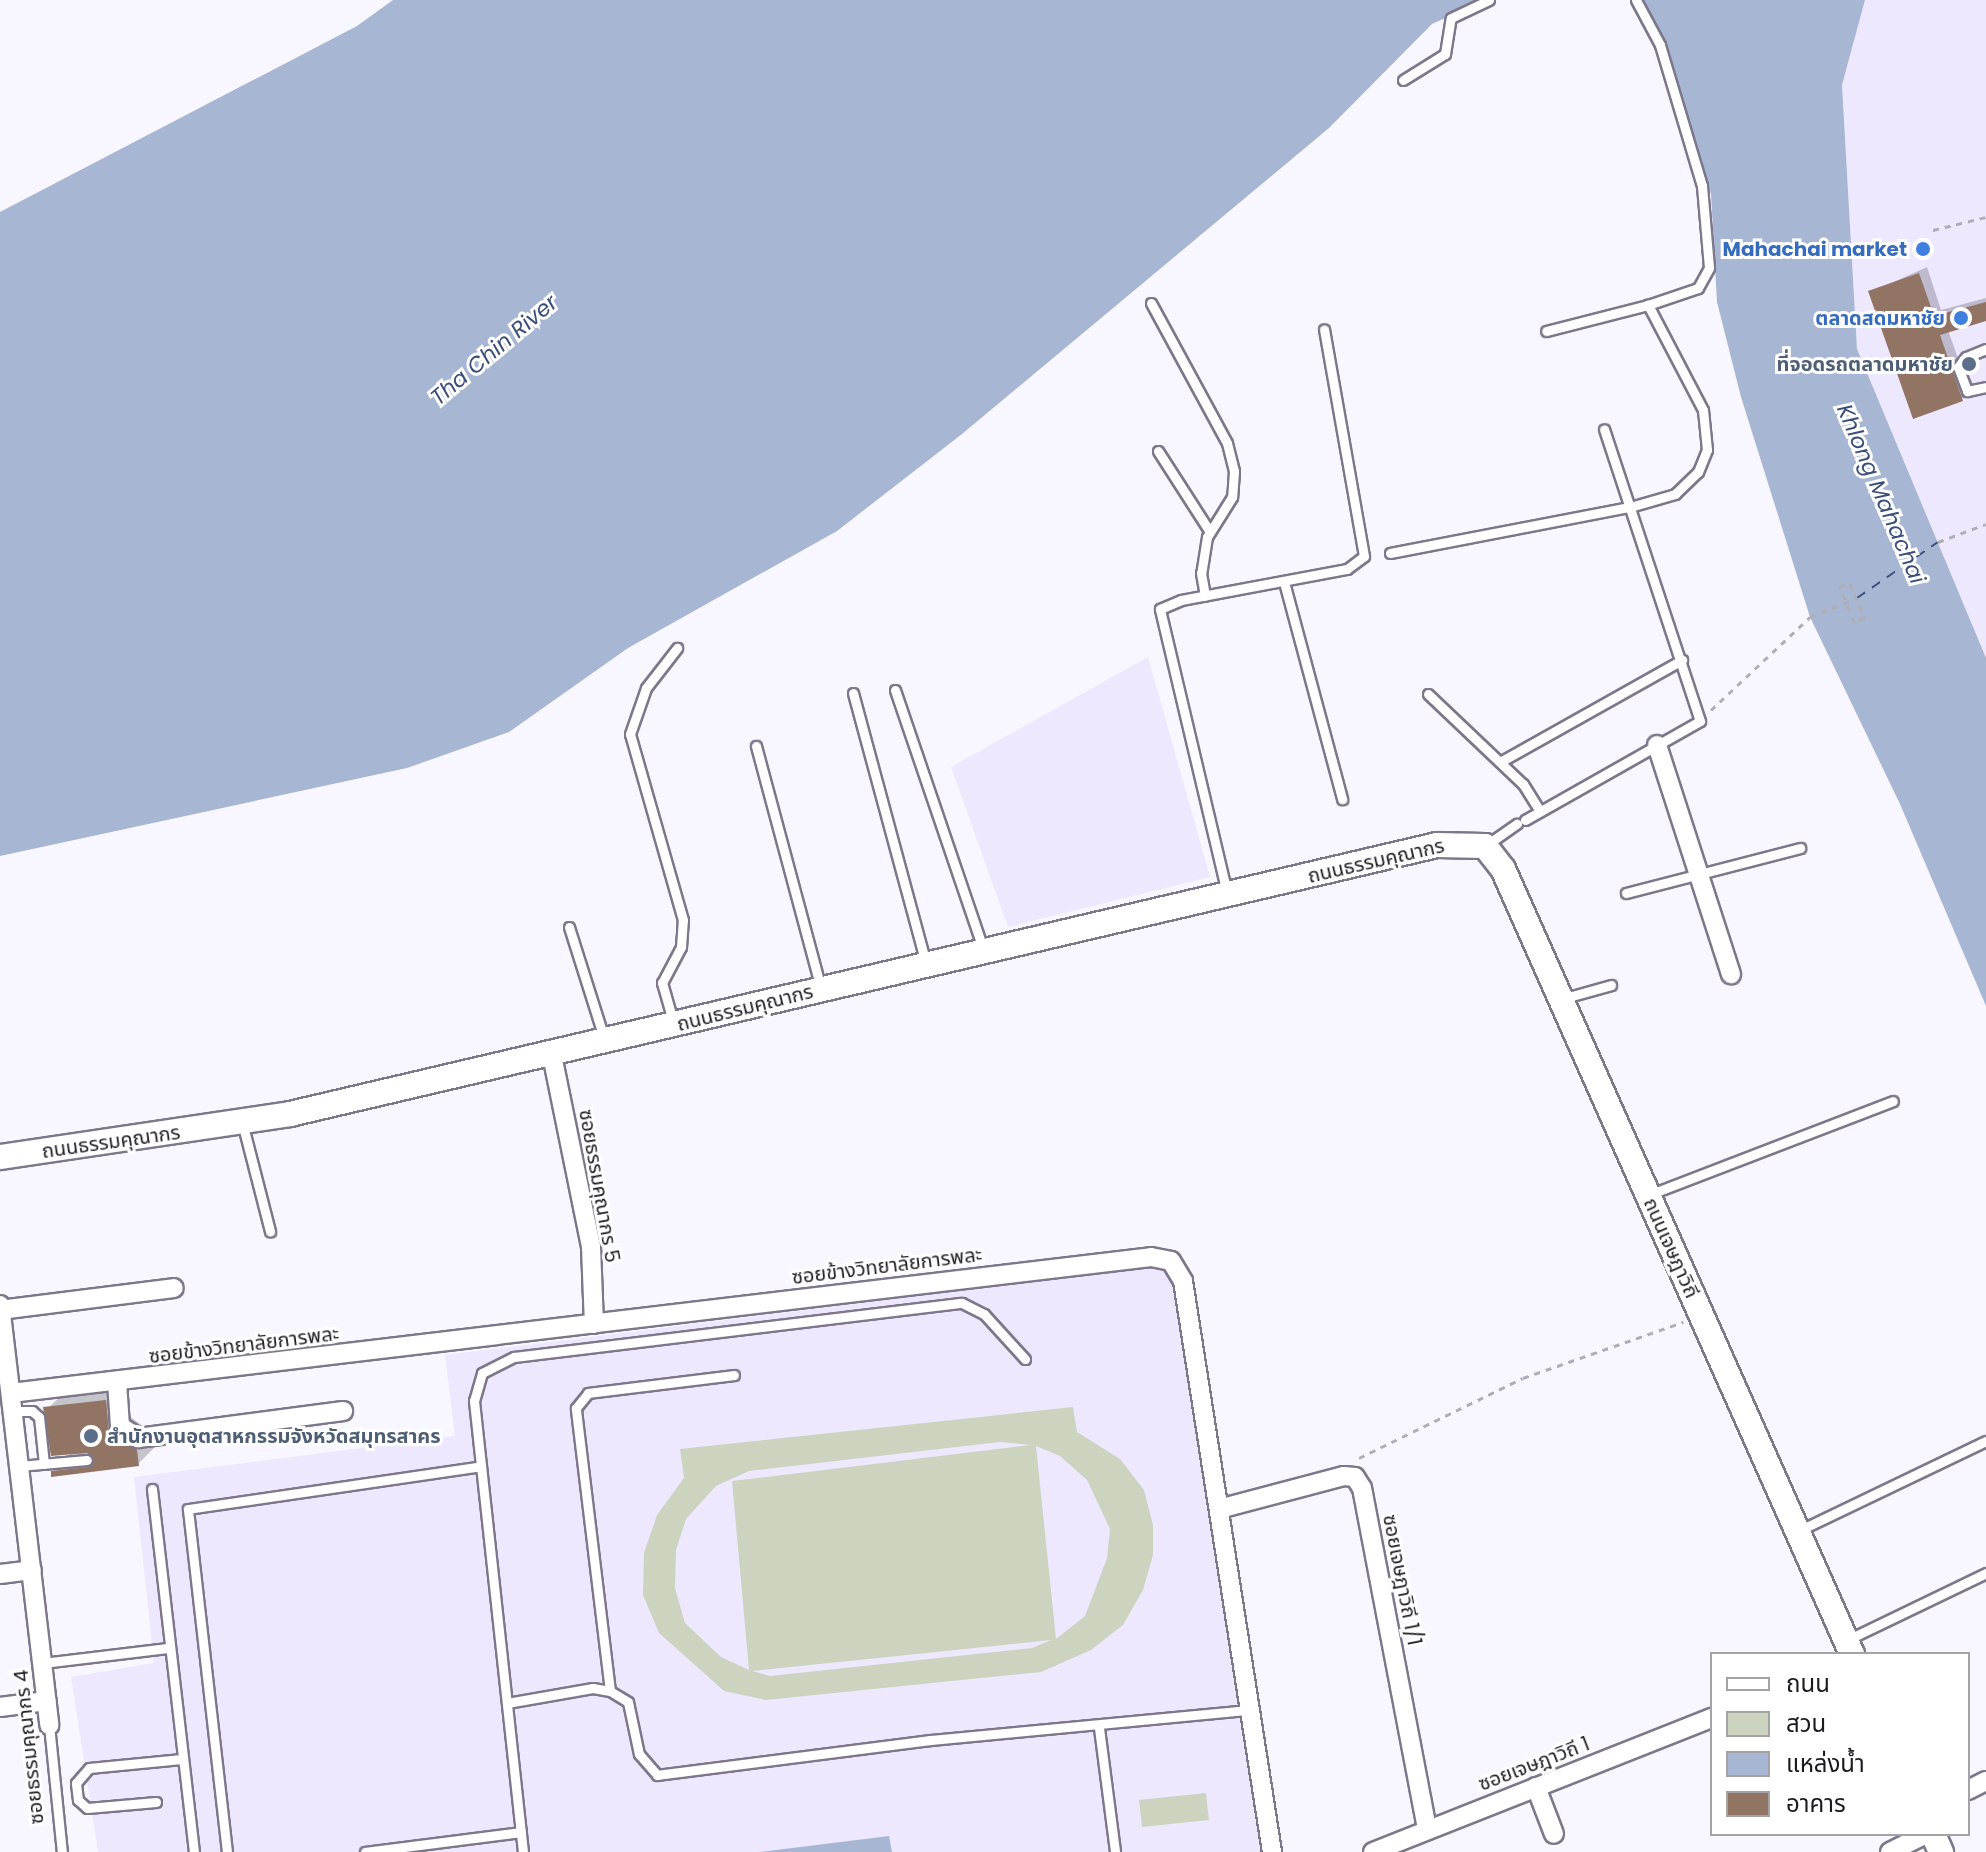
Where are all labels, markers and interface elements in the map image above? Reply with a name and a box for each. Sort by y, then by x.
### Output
place label: Mahachai market [1723,237,1907,261]
marker: Mahachai market [1914,240,1932,258]
water label: Tha Chin River [425,289,563,411]
place label: ตลาดสดมหาชัย [1815,306,1945,330]
marker: ตลาดสดมหาชัย [1952,309,1970,327]
place label: ที่จอดรถตลาดมหาชัย [1777,352,1953,376]
marker: ที่จอดรถตลาดมหาชัย [1960,355,1978,373]
water label: Khlong Mahachai [1831,400,1931,588]
street label: ถนนธรรมคุณากร [1305,834,1447,888]
street label: ถนนธรรมคุณากร [674,979,816,1037]
street label: ซอยธรรมคุณากร 5 [574,1107,624,1265]
street label: ถนนธรรมคุณากร [40,1120,182,1164]
street label: ถนนเจษฎาวิถี [1638,1194,1704,1302]
street label: ซอยข้างวิทยาลัยการพละ [790,1242,984,1290]
street label: ซอยข้างวิทยาลัยการพละ [147,1321,341,1369]
place label: สำนักงานอุตสาหกรรมจังหวัดสมุทรสาคร [107,1424,441,1448]
marker: สำนักงานอุตสาหกรรมจังหวัดสมุทรสาคร [82,1427,100,1445]
street label: ซอยเจษฎาวิถี 1/1 [1378,1512,1426,1648]
legend [1710,1652,1970,1836]
text: ถนน [1786,1667,1830,1700]
street label: ซอยธรรมคุณากร 4 [9,1668,49,1826]
text: สวน [1786,1707,1826,1740]
street label: ซอยเจษฎาวิถี 1 [1475,1732,1593,1796]
text: แหล่งน้ำ [1786,1747,1865,1780]
text: อาคาร [1786,1787,1846,1820]

